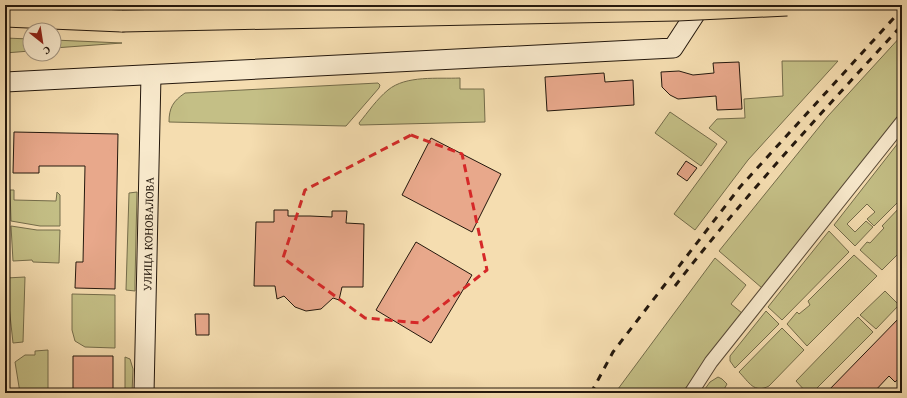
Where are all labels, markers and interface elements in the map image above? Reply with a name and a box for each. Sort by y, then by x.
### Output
north arrow [22,22,62,62]
text: С [40,42,54,59]
street label: УЛИЦА КОНОВАЛОВА [138,176,157,291]

